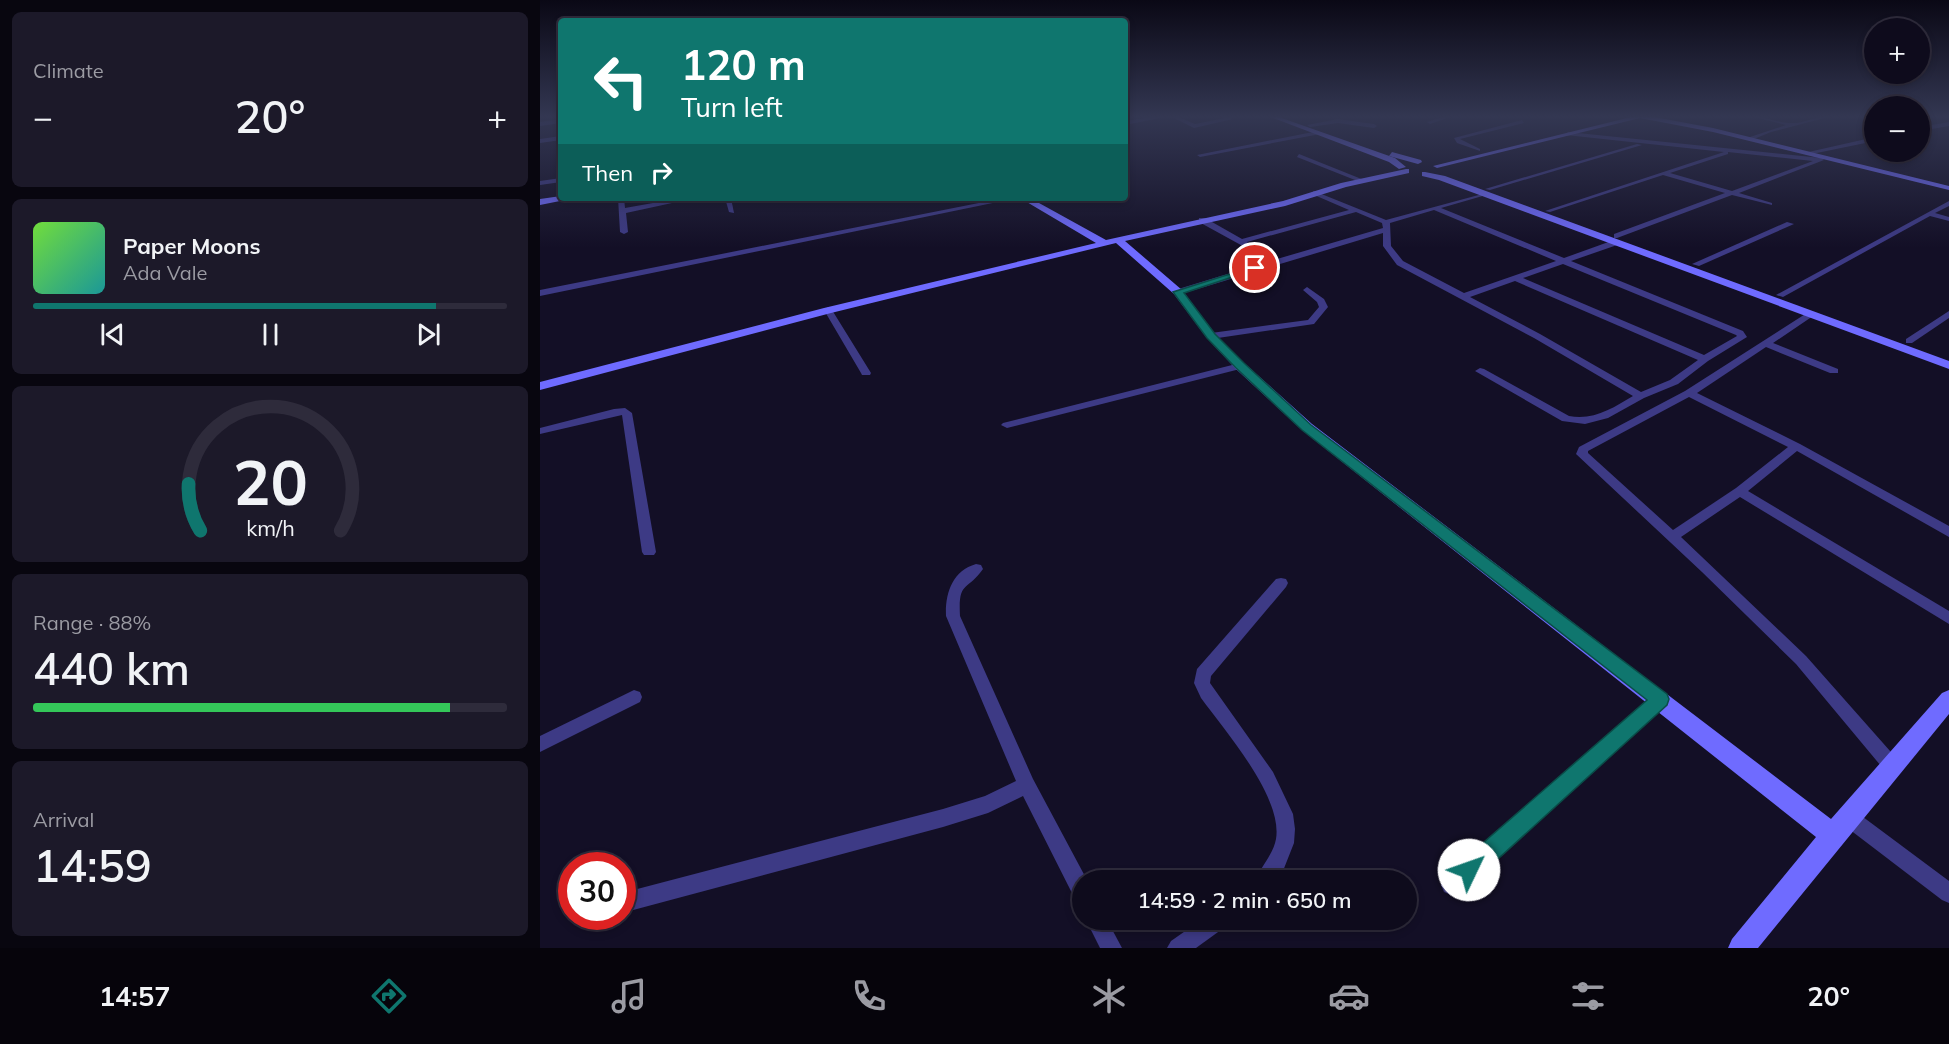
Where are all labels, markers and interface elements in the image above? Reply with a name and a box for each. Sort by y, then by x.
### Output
map controls [1864,18,1930,162]
button: + [1864,18,1930,84]
text: 120 m [681,38,806,91]
icon: left [582,42,660,120]
text: Climate [33,58,104,83]
text: 20° [235,88,305,144]
text: Turn left [681,90,783,124]
text: − [33,96,53,137]
text: + [487,96,507,137]
button: − [1864,96,1930,162]
icon: right [645,156,678,189]
text: Then [582,159,633,187]
text: Paper Moons [123,232,261,260]
pin [1229,242,1280,293]
icon: arrive [1238,251,1271,284]
text: Ada Vale [123,260,207,285]
icon: previous [96,318,129,351]
icon: pause [254,318,287,351]
icon: next [412,318,445,351]
text: 20 [233,442,307,521]
text: km/h [246,514,294,541]
text: Range · 88% [33,610,151,635]
text: 440 km [33,640,190,696]
text: Arrival [33,807,94,832]
text: 14:59 [33,837,152,893]
position arrow [1437,838,1501,902]
speed limit sign: 30 [558,852,636,930]
text: 14:59 · 2 min · 650 m [1137,886,1352,914]
icon: directions [368,975,410,1017]
icon: music [608,975,650,1017]
icon: phone [848,975,890,1017]
icon: climate [1088,975,1130,1017]
icon: car [1328,975,1370,1017]
icon: filters [1567,975,1609,1017]
text: 14:57 [99,979,170,1013]
text: 20° [1807,979,1850,1013]

